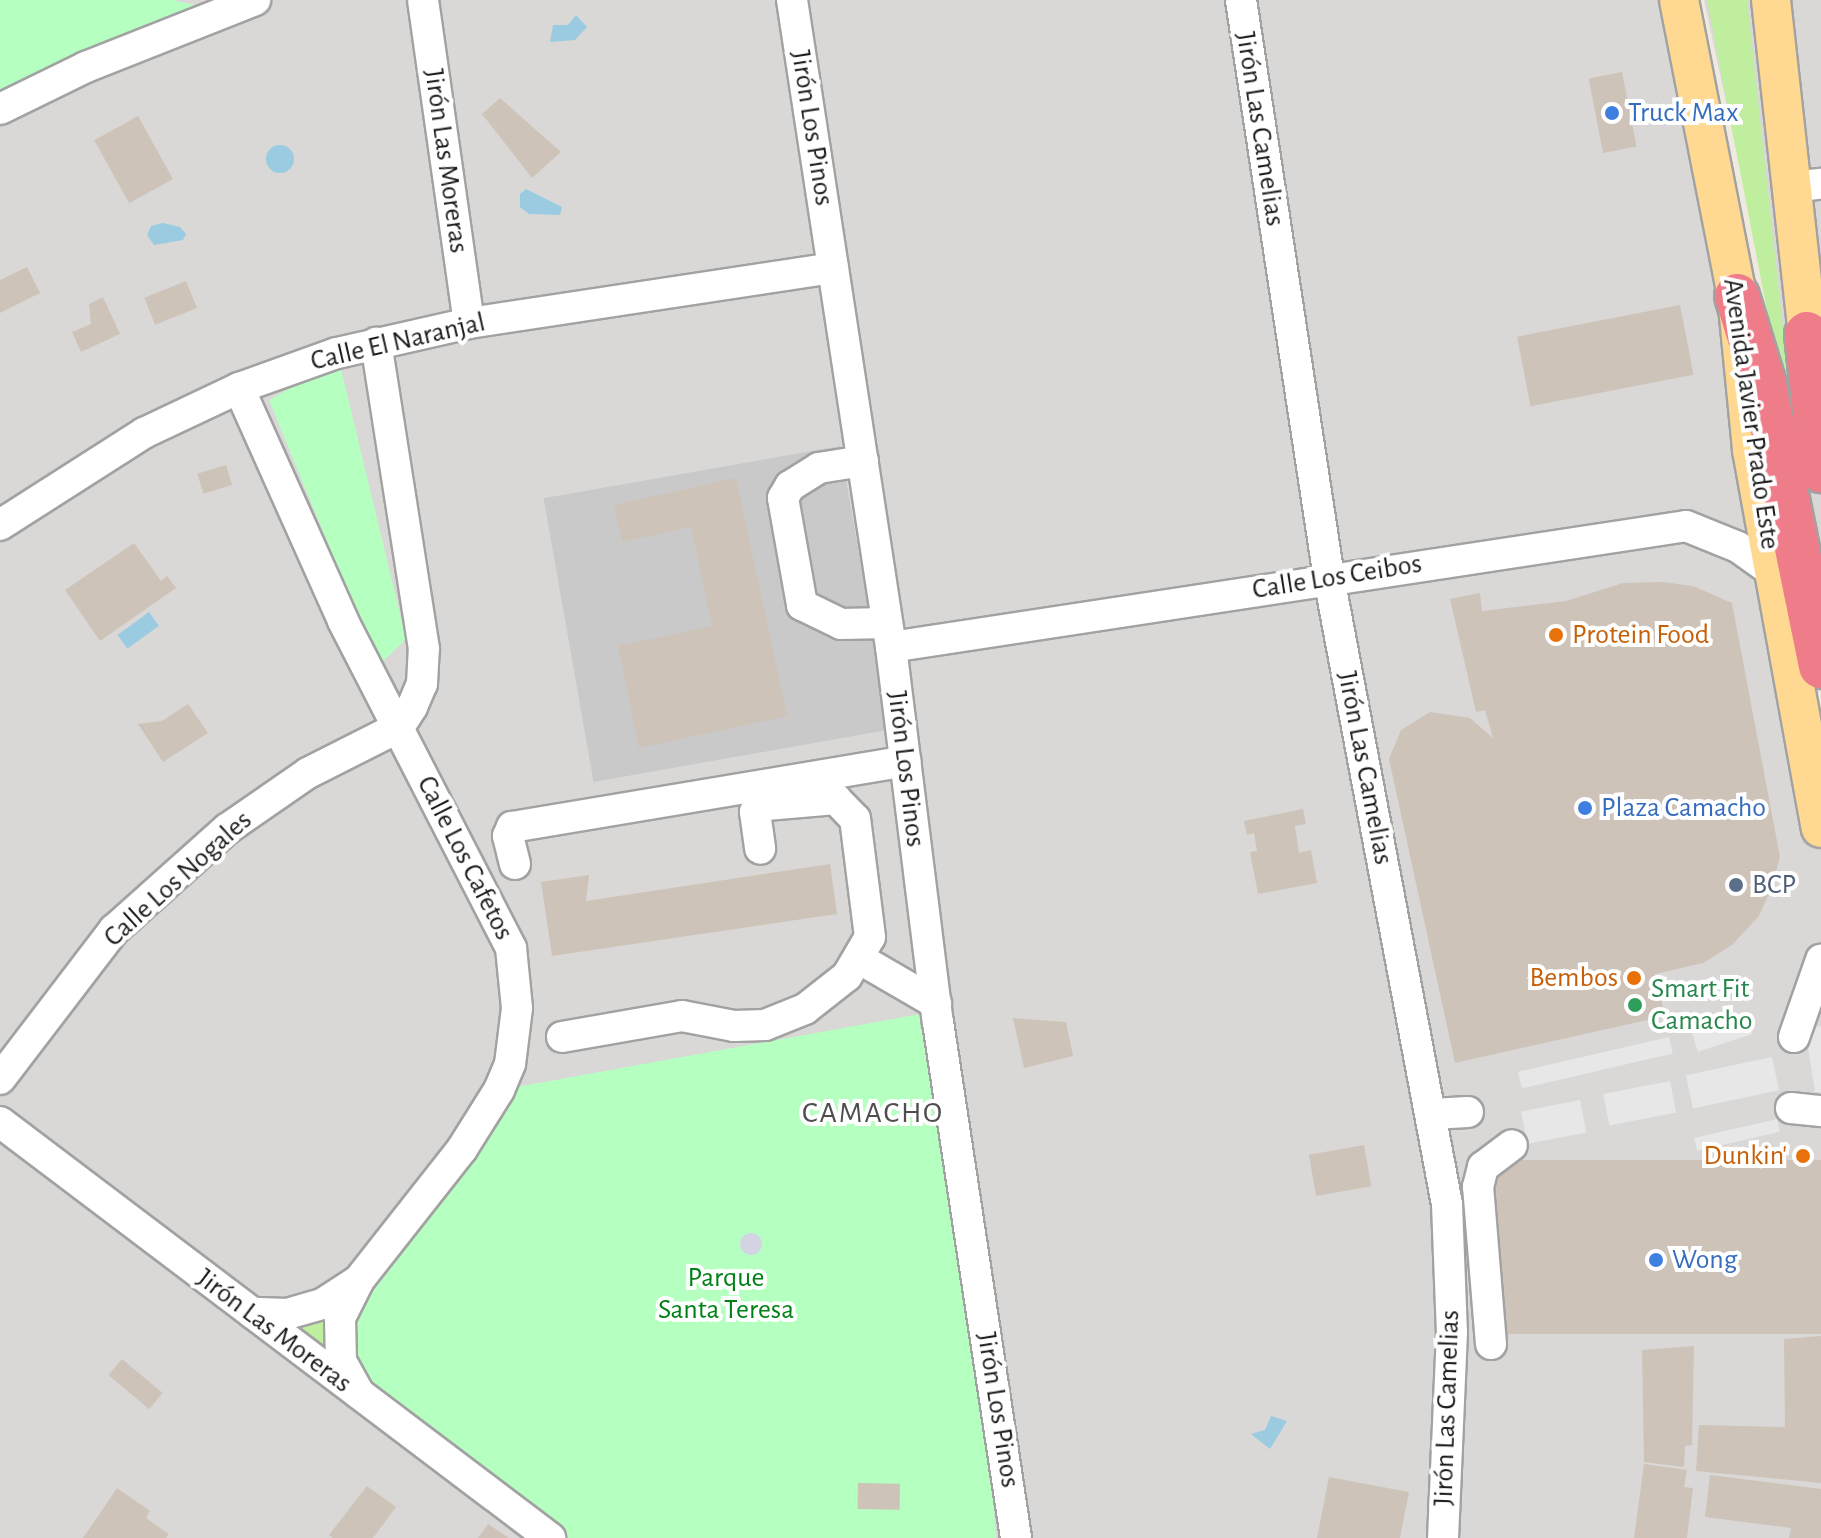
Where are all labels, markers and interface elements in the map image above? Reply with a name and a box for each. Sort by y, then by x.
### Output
street label: Jirón Las Camelias [1228,30,1292,228]
street label: Jirón Los Pinos [783,48,841,208]
street label: Jirón Las Moreras [416,67,476,255]
place label: Truck Max [1628,96,1738,130]
marker: Truck Max [1603,104,1621,122]
street label: Avenida Javier Prado Este [1715,276,1787,552]
street label: Calle El Naranjal [307,306,489,378]
street label: Calle Los Ceibos [1250,547,1424,607]
place label: Protein Food [1572,618,1709,652]
marker: Protein Food [1547,626,1565,644]
street label: Jirón Las Camelias [1330,669,1400,867]
street label: Jirón Los Pinos [880,689,932,849]
street label: Calle Los Cafetos [409,770,521,946]
place label: Plaza Camacho [1601,791,1766,825]
marker: Plaza Camacho [1576,799,1594,817]
street label: Calle Los Nogales [97,804,259,954]
place label: BCP [1752,868,1796,902]
marker: BCP [1727,876,1745,894]
place label: Bembos [1529,961,1618,995]
marker: Bembos [1625,969,1643,987]
place label: Smart Fit Camacho [1651,972,1753,1038]
marker: Smart Fit Camacho [1626,996,1644,1014]
district label: CAMACHO [802,1095,944,1131]
place label: Dunkin' [1704,1139,1787,1173]
marker: Dunkin' [1794,1147,1812,1165]
place label: Wong [1672,1243,1737,1277]
marker: Wong [1647,1251,1665,1269]
park label: Parque Santa Teresa [658,1261,794,1327]
street label: Jirón Las Moreras [190,1262,358,1400]
street label: Jirón Las Camelias [1427,1309,1467,1507]
street label: Jirón Los Pinos [969,1330,1027,1490]

